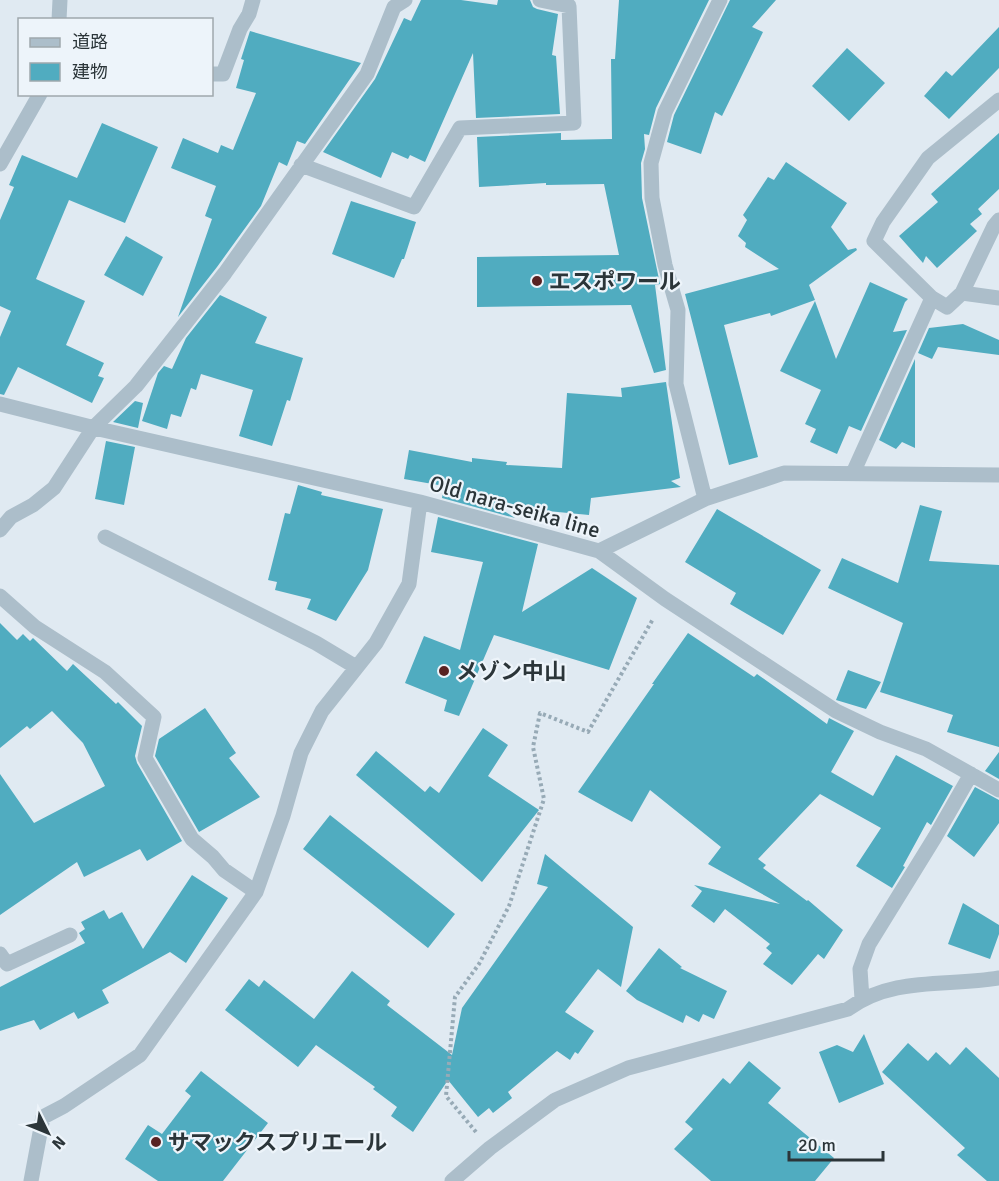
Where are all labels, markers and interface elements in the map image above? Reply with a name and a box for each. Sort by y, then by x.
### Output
legend [18,18,213,96]
text: 道路 [72,31,108,53]
text: 建物 [72,61,108,83]
place label: エスポワール [549,268,681,295]
marker: エスポワール [530,274,544,288]
street label: Old nara-seika line [426,469,603,544]
place label: メゾン中山 [456,658,566,685]
marker: メゾン中山 [437,664,451,678]
north arrow [18,1103,78,1163]
scale bar [789,1124,884,1162]
place label: サマックスプリエール [168,1129,387,1156]
text: N [47,1132,69,1153]
text: 20 m [798,1134,836,1156]
marker: サマックスプリエール [149,1135,163,1149]

